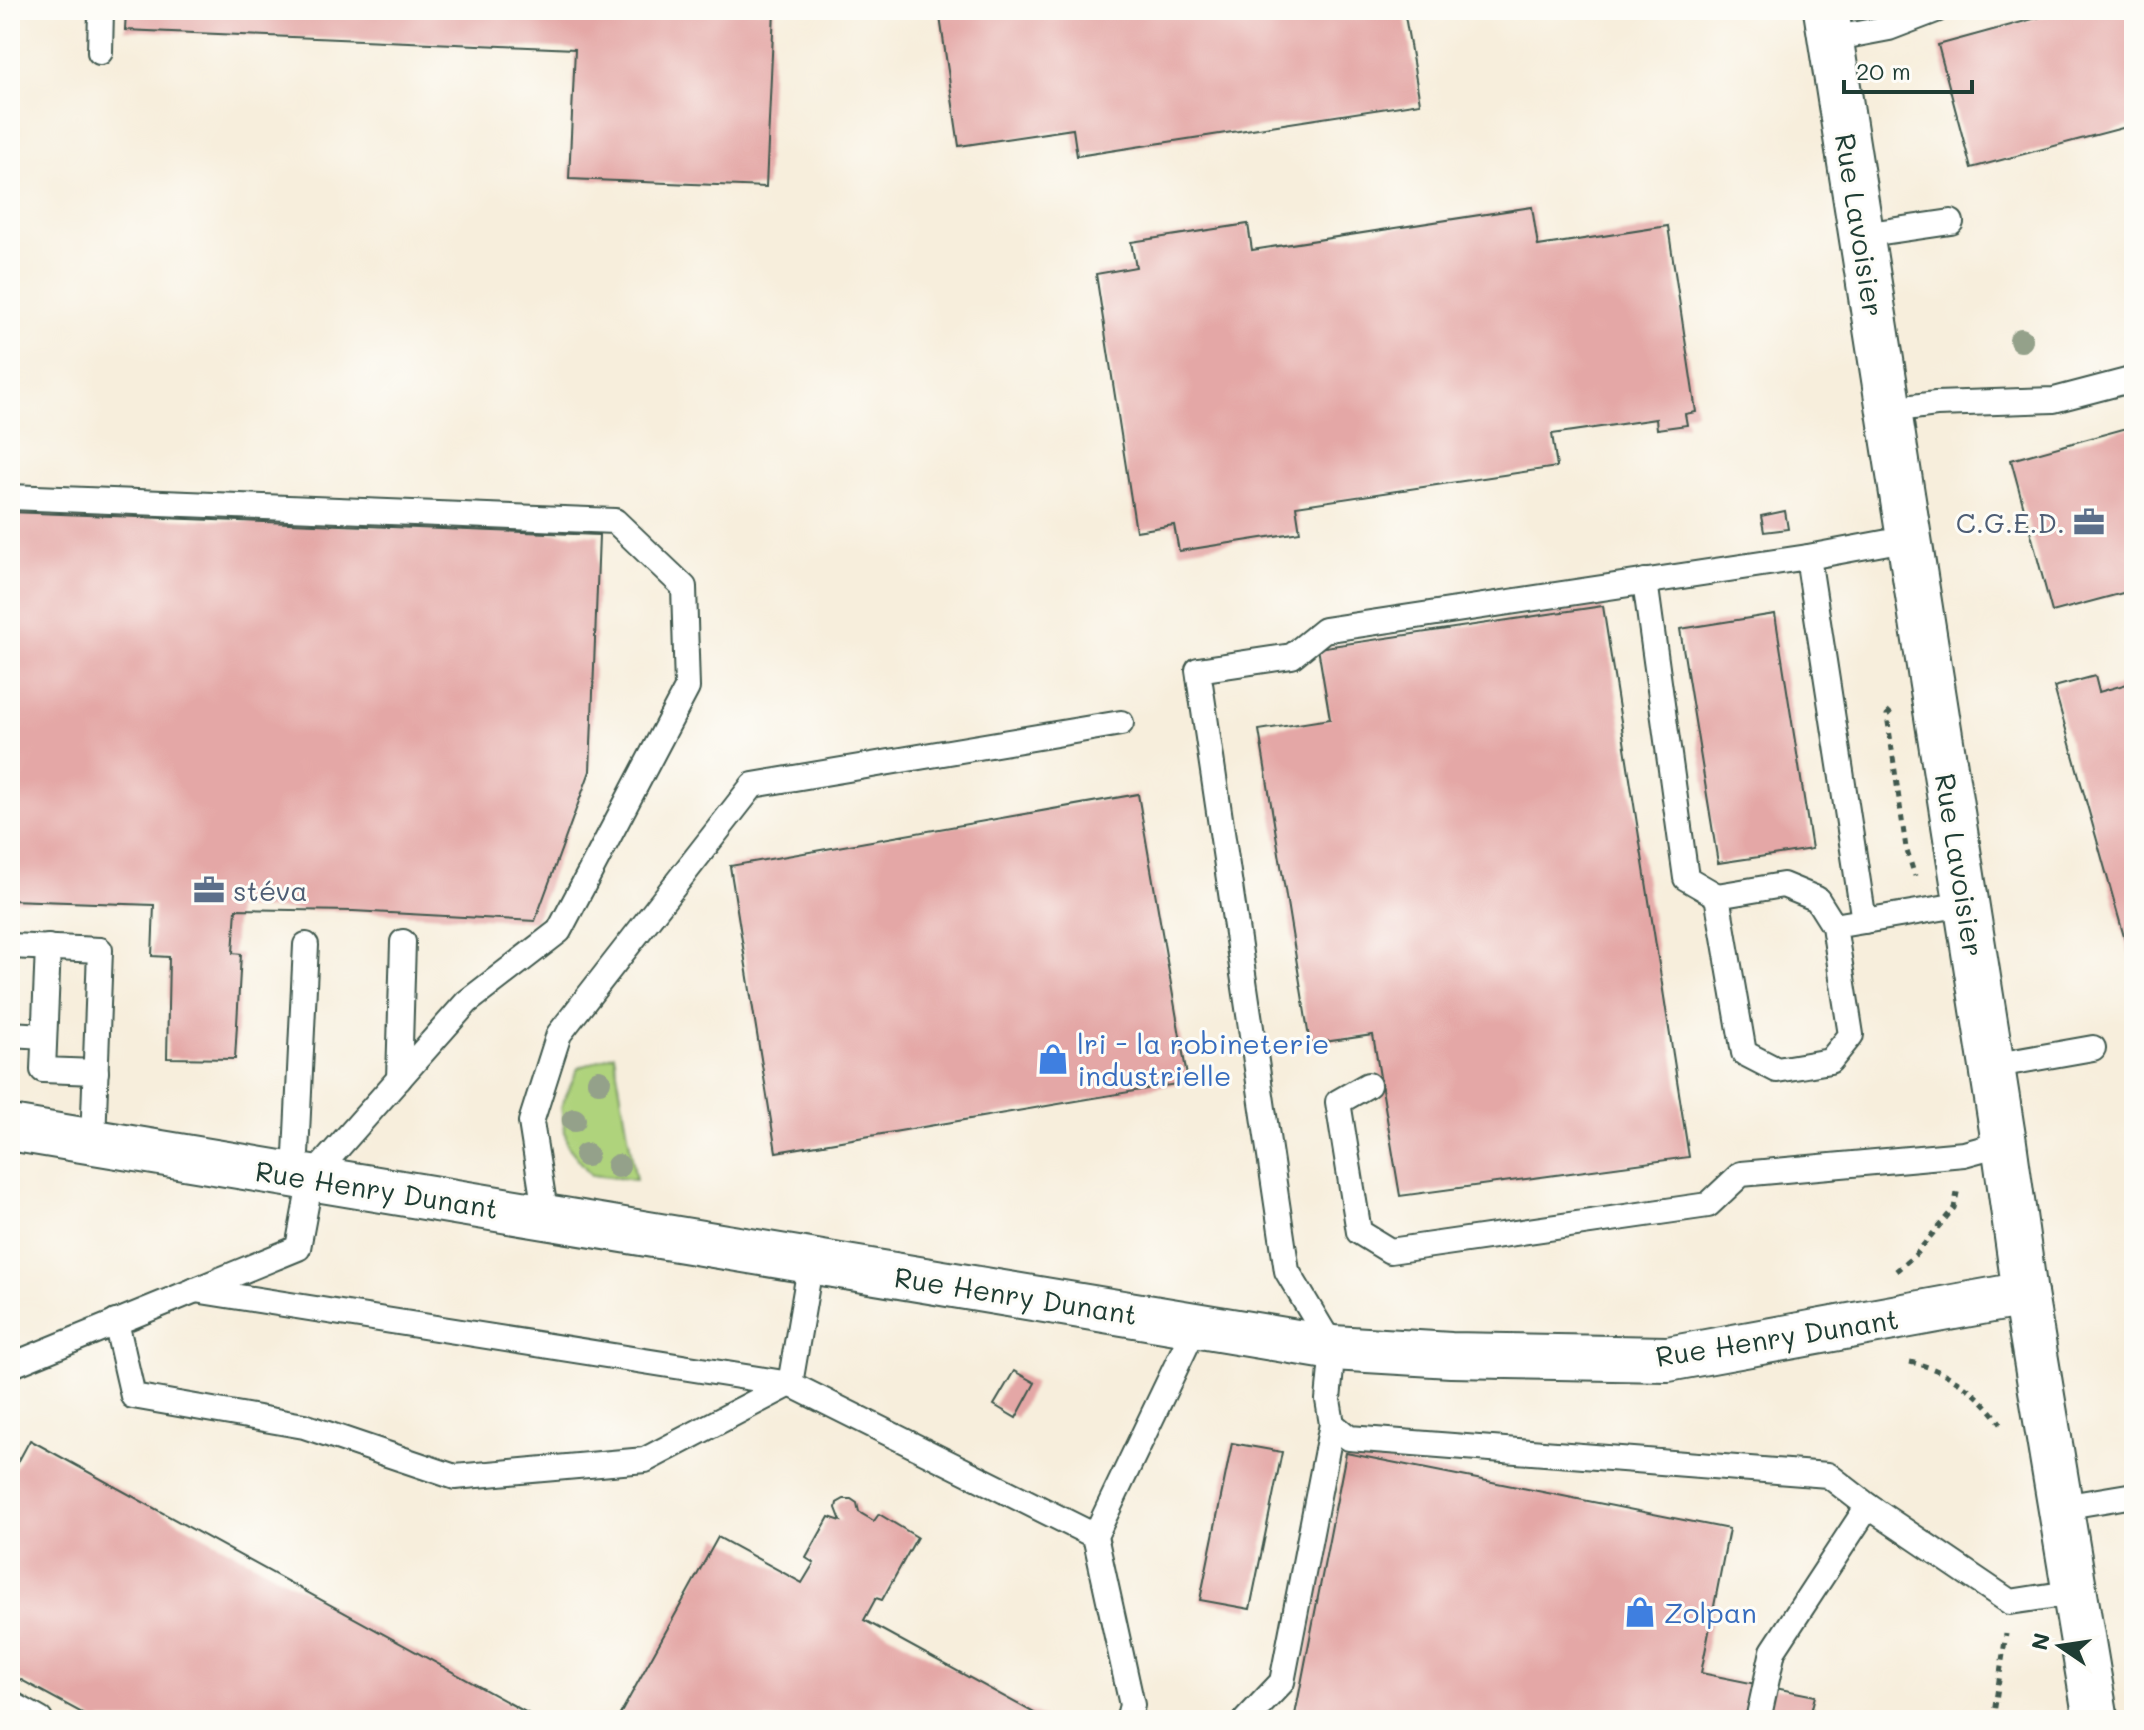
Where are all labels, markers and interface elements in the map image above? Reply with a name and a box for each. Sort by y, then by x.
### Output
scale bar [1844,44,1972,94]
text: 20 m [1856,55,1911,86]
street label: Rue Lavoisier [1828,131,1892,319]
place label: C.G.E.D. [1956,504,2065,540]
office icon: C.G.E.D. [2072,505,2106,539]
street label: Rue Lavoisier [1928,771,1992,959]
place label: stéva [233,872,308,908]
office icon: stéva [192,873,226,907]
place label: lri - la robineterie industrielle [1077,1025,1329,1093]
shop icon: lri - la robineterie industrielle [1036,1042,1070,1076]
street label: Rue Henry Dunant [253,1152,501,1226]
street label: Rue Henry Dunant [892,1258,1140,1332]
street label: Rue Henry Dunant [1653,1300,1901,1374]
place label: Zolpan [1664,1594,1757,1630]
shop icon: Zolpan [1623,1595,1657,1629]
north arrow [2020,1606,2100,1686]
text: N [2024,1630,2056,1653]

